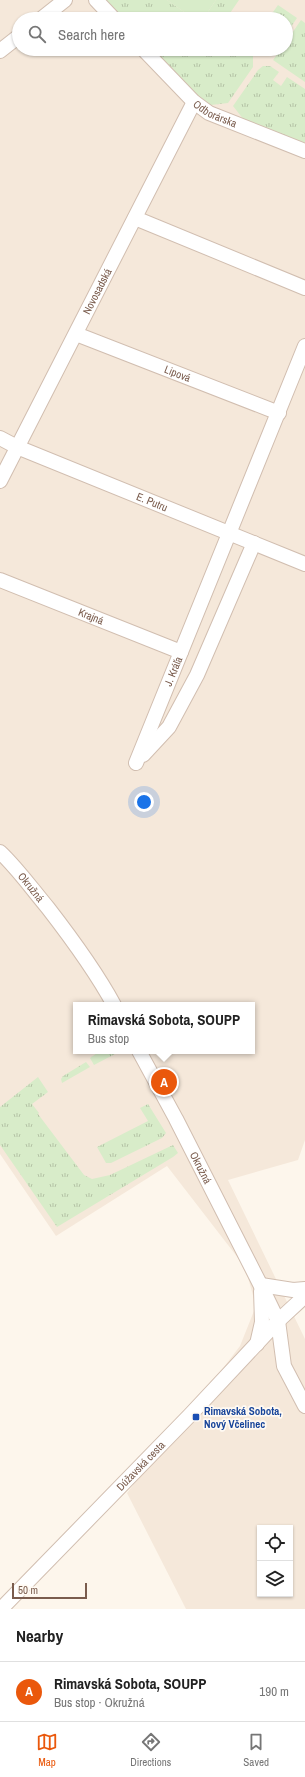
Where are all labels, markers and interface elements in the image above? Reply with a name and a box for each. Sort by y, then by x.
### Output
search box [12,12,293,56]
icon: search [26,23,48,45]
text: Search here [58,24,125,45]
street label: Odborárska [191,97,239,130]
street label: Novosadská [79,266,115,317]
street label: Lipová [162,362,193,385]
street label: E. Putru [134,489,170,514]
street label: Krajná [76,605,106,628]
street label: J. Kráľa [161,654,185,688]
your location [134,792,154,812]
street label: Okružná [15,869,47,905]
popup [73,1002,255,1054]
text: Rimavská Sobota, SOUPP [88,1009,240,1030]
text: Bus stop [88,1030,129,1047]
pin: A [151,1067,177,1097]
street label: Okružná [187,1149,215,1186]
place label: Rimavská Sobota, Nový Včelinec [204,1404,282,1431]
marker: Rimavská Sobota, Nový Včelinec [191,1412,201,1422]
street label: Dúžavská cesta [113,1438,168,1493]
map controls [257,1525,293,1597]
button: locate [257,1525,293,1561]
button: layers [257,1561,293,1597]
scale bar [12,1581,87,1600]
text: 50 m [18,1583,38,1597]
text: Nearby [16,1624,63,1647]
text: Rimavská Sobota, SOUPP [54,1673,206,1694]
text: A [25,1683,33,1700]
text: 190 m [259,1683,289,1700]
text: Bus stop · Okružná [54,1694,145,1711]
tab: Map [36,1731,58,1769]
tab: Directions [130,1731,171,1769]
tab: Saved [243,1731,269,1769]

